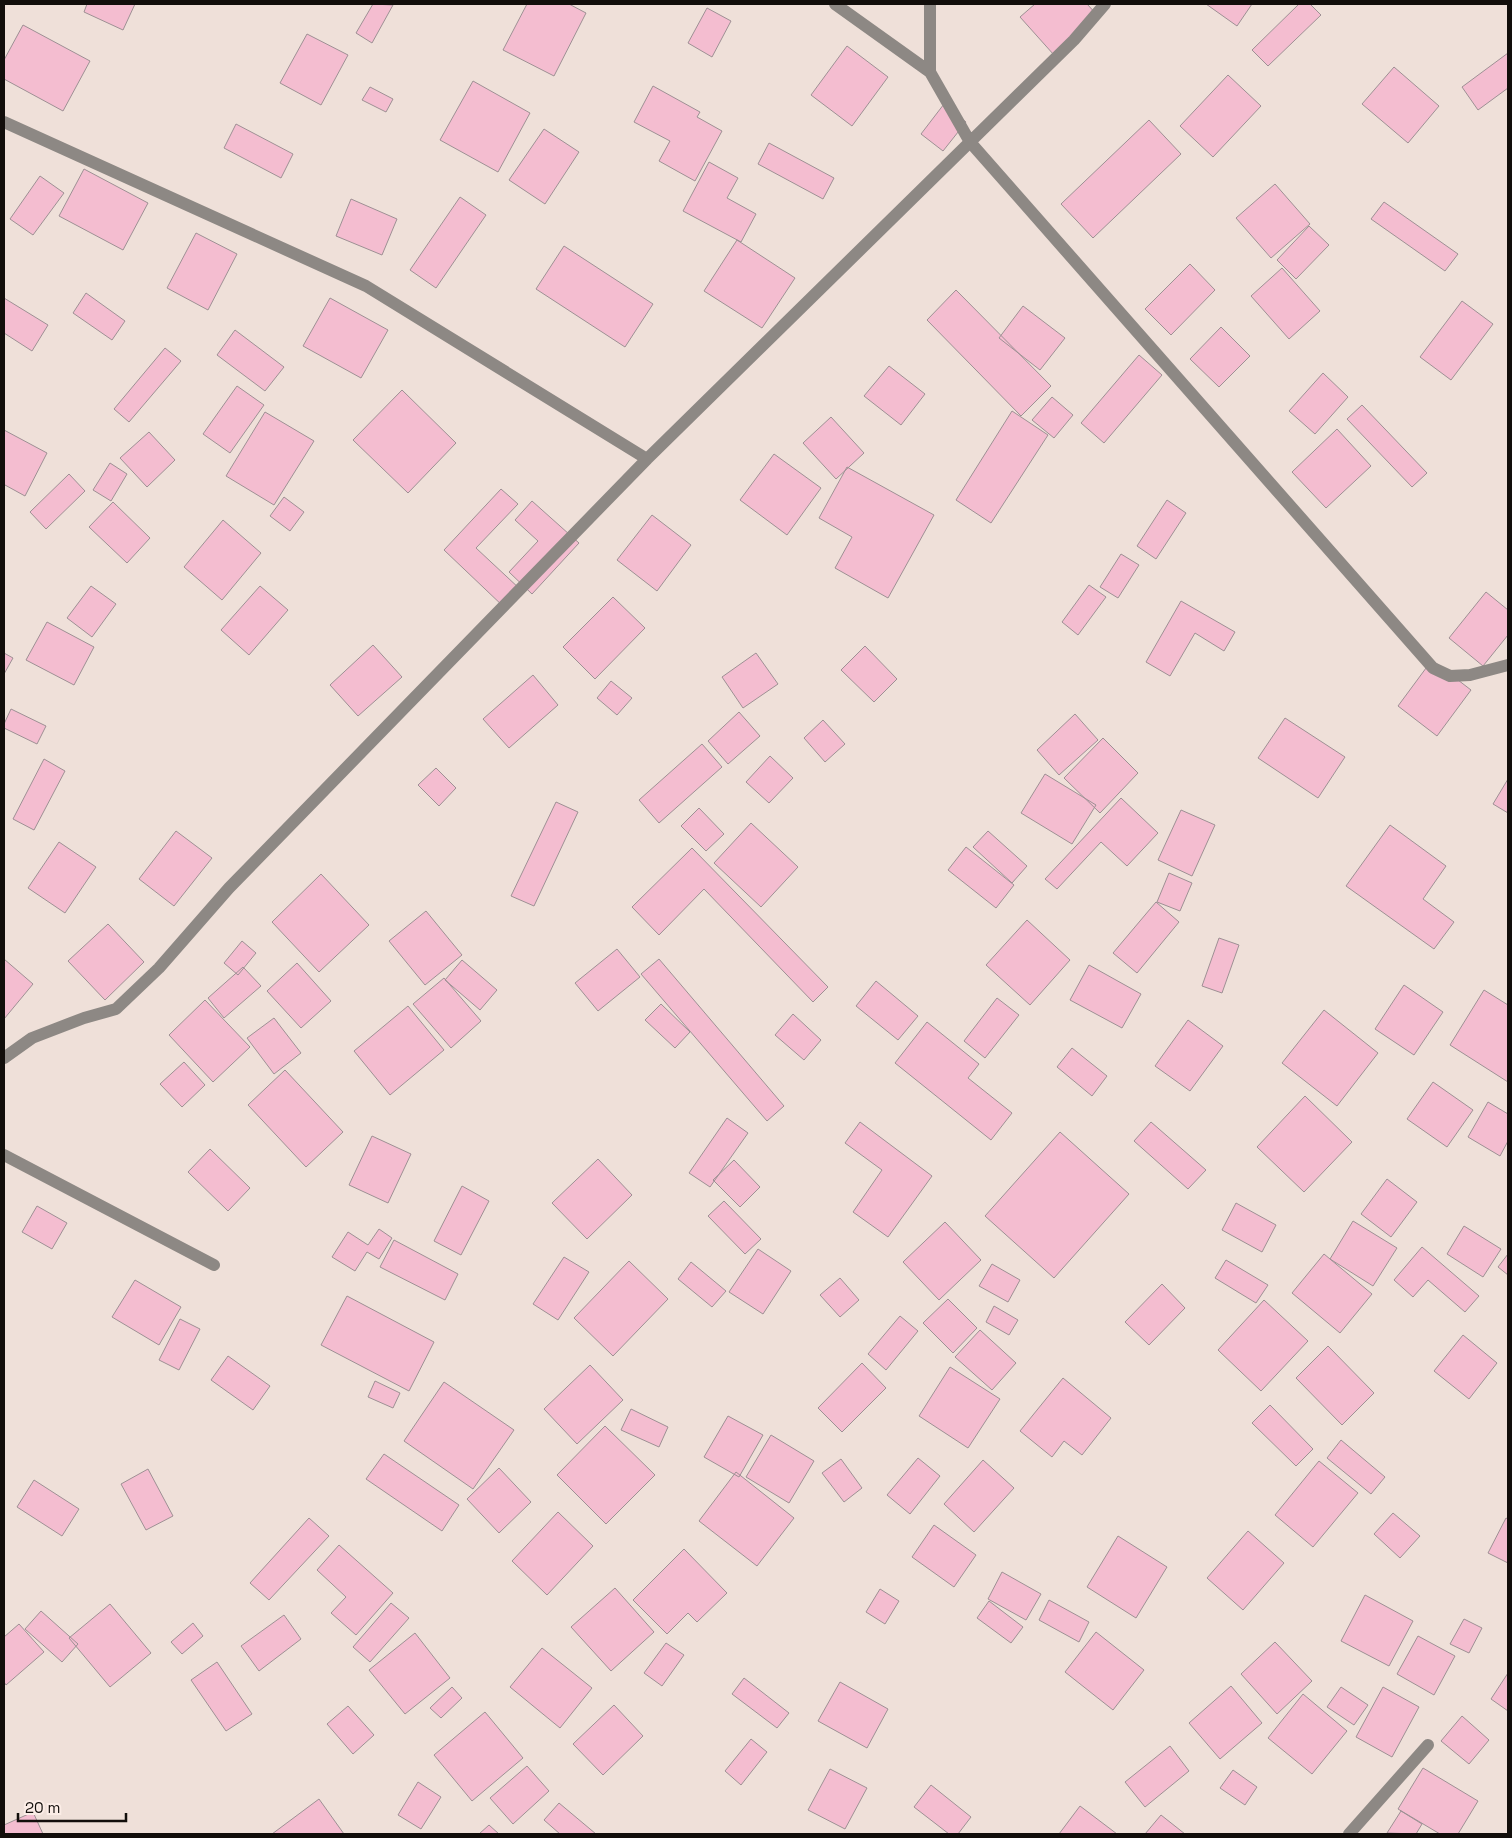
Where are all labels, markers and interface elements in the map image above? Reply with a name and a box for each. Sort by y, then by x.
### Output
scale bar [18,1790,125,1822]
text: 20 m [25,1798,60,1817]

